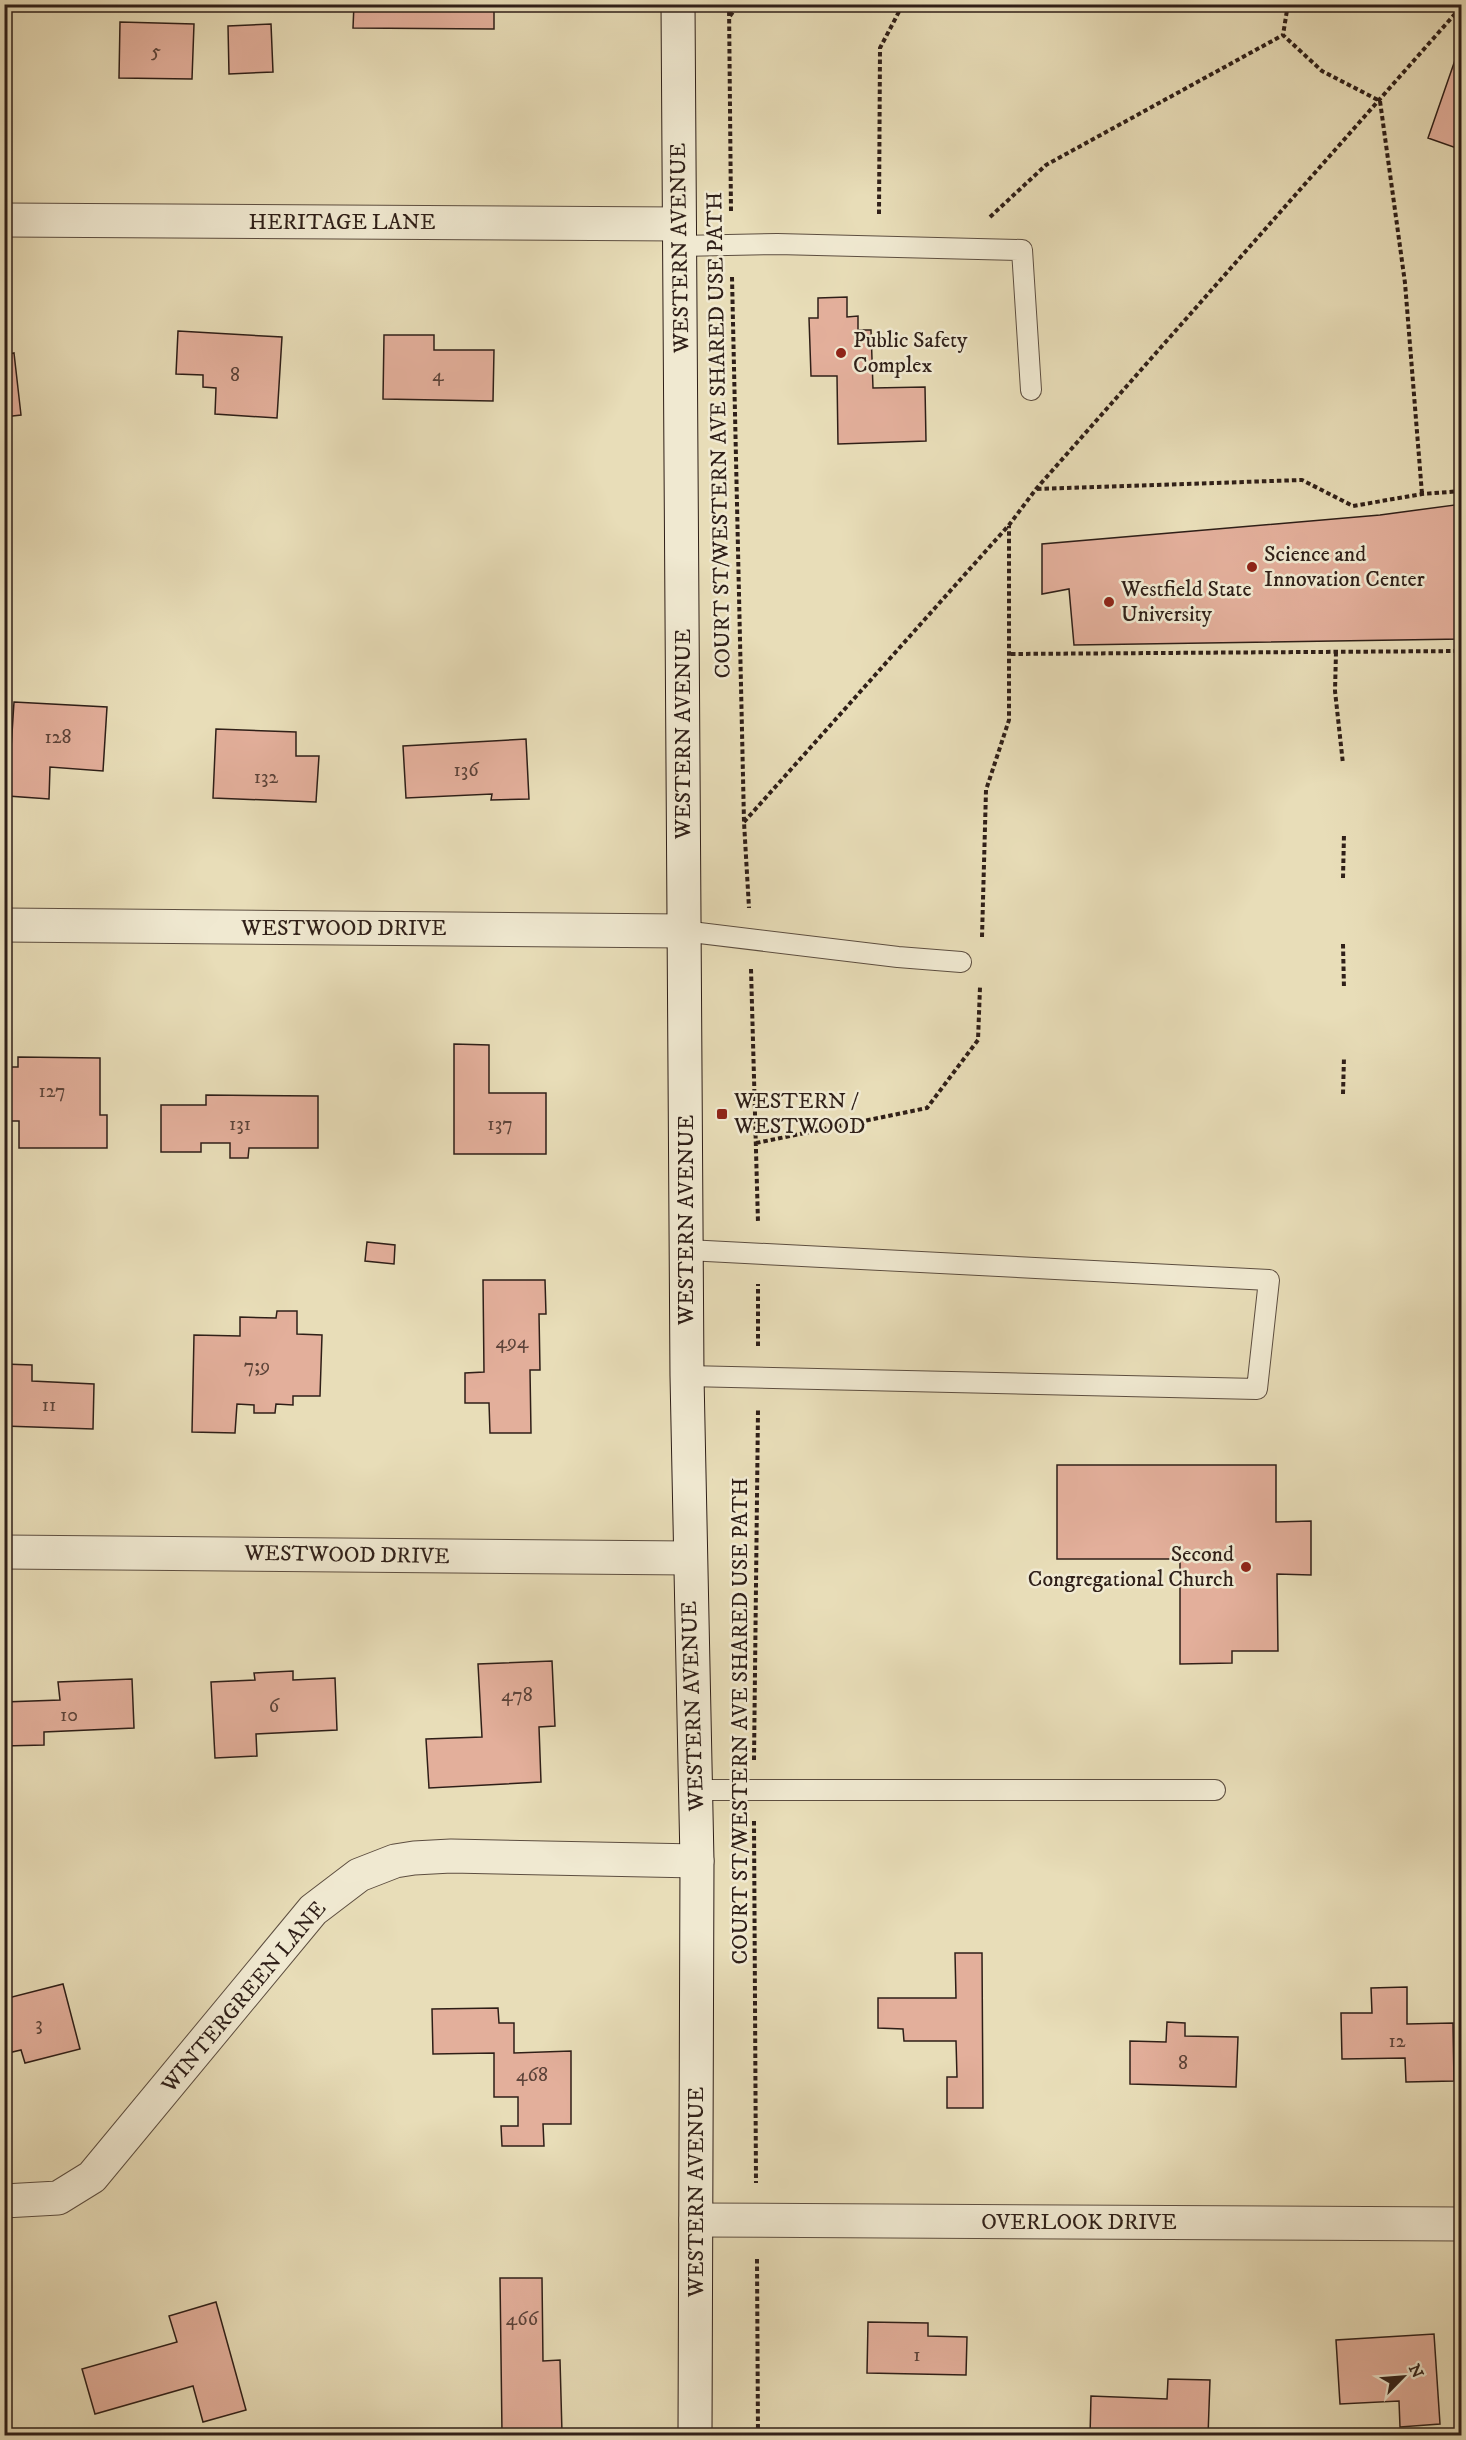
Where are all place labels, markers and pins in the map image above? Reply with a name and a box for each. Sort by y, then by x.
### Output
place label: Public Safety Complex [853,327,968,379]
marker: Public Safety Complex [834,346,848,360]
place label: Science and Innovation Center [1264,541,1426,593]
marker: Science and Innovation Center [1245,560,1259,574]
place label: Westfield State University [1120,576,1252,628]
marker: Westfield State University [1102,595,1116,609]
place label: WESTERN / WESTWOOD [733,1088,865,1140]
marker: WESTERN / WESTWOOD [715,1107,729,1121]
place label: Second Congregational Church [1028,1541,1234,1593]
marker: Second Congregational Church [1239,1560,1253,1574]

